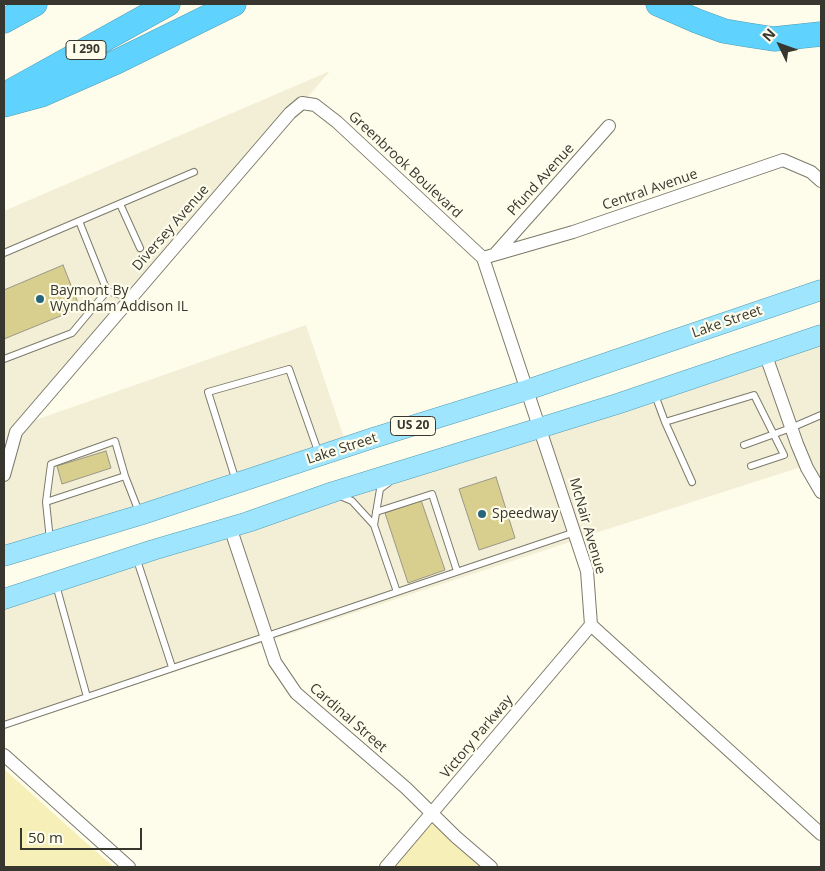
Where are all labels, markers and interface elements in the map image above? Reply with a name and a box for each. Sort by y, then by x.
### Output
north arrow [755,20,805,70]
text: N [758,24,779,45]
road number: I 290 [66,40,106,60]
street label: Greenbrook Boulevard [345,108,465,222]
street label: Pfund Avenue [504,140,578,220]
street label: Central Avenue [600,166,700,214]
street label: Diversey Avenue [129,182,213,274]
place label: Baymont By Wyndham Addison IL [50,283,188,316]
marker: Baymont By Wyndham Addison IL [34,293,46,305]
street label: Lake Street [690,302,764,342]
road number: US 20 [390,416,436,436]
street label: Lake Street [305,430,379,468]
street label: McNair Avenue [565,476,609,576]
place label: Speedway [492,506,558,522]
marker: Speedway [476,508,488,520]
street label: Cardinal Street [306,680,390,756]
street label: Victory Parkway [437,692,517,782]
scale bar [22,818,145,850]
text: 50 m [28,827,63,847]

